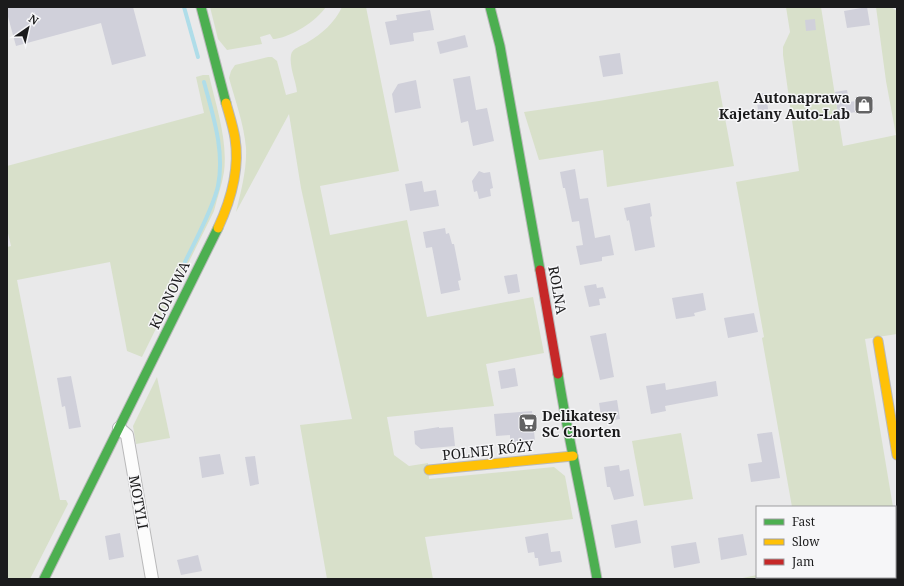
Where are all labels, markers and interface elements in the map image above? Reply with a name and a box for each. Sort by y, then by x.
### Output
north arrow [8,8,48,48]
text: N [26,11,42,28]
place label: Autonaprawa Kajetany Auto-Lab [719,88,850,123]
shop icon: Autonaprawa Kajetany Auto-Lab [853,94,875,116]
street label: KLONOWA [144,258,194,332]
street label: ROLNA [544,264,572,316]
place label: Delikatesy SC Chorten [542,406,621,441]
supermarket icon: Delikatesy SC Chorten [517,412,539,434]
street label: POLNEJ RÓŻY [441,436,535,464]
street label: MOTYLI [125,474,153,530]
legend [756,506,896,578]
text: Fast [792,513,815,530]
text: Slow [792,533,820,550]
text: Jam [791,553,814,570]

